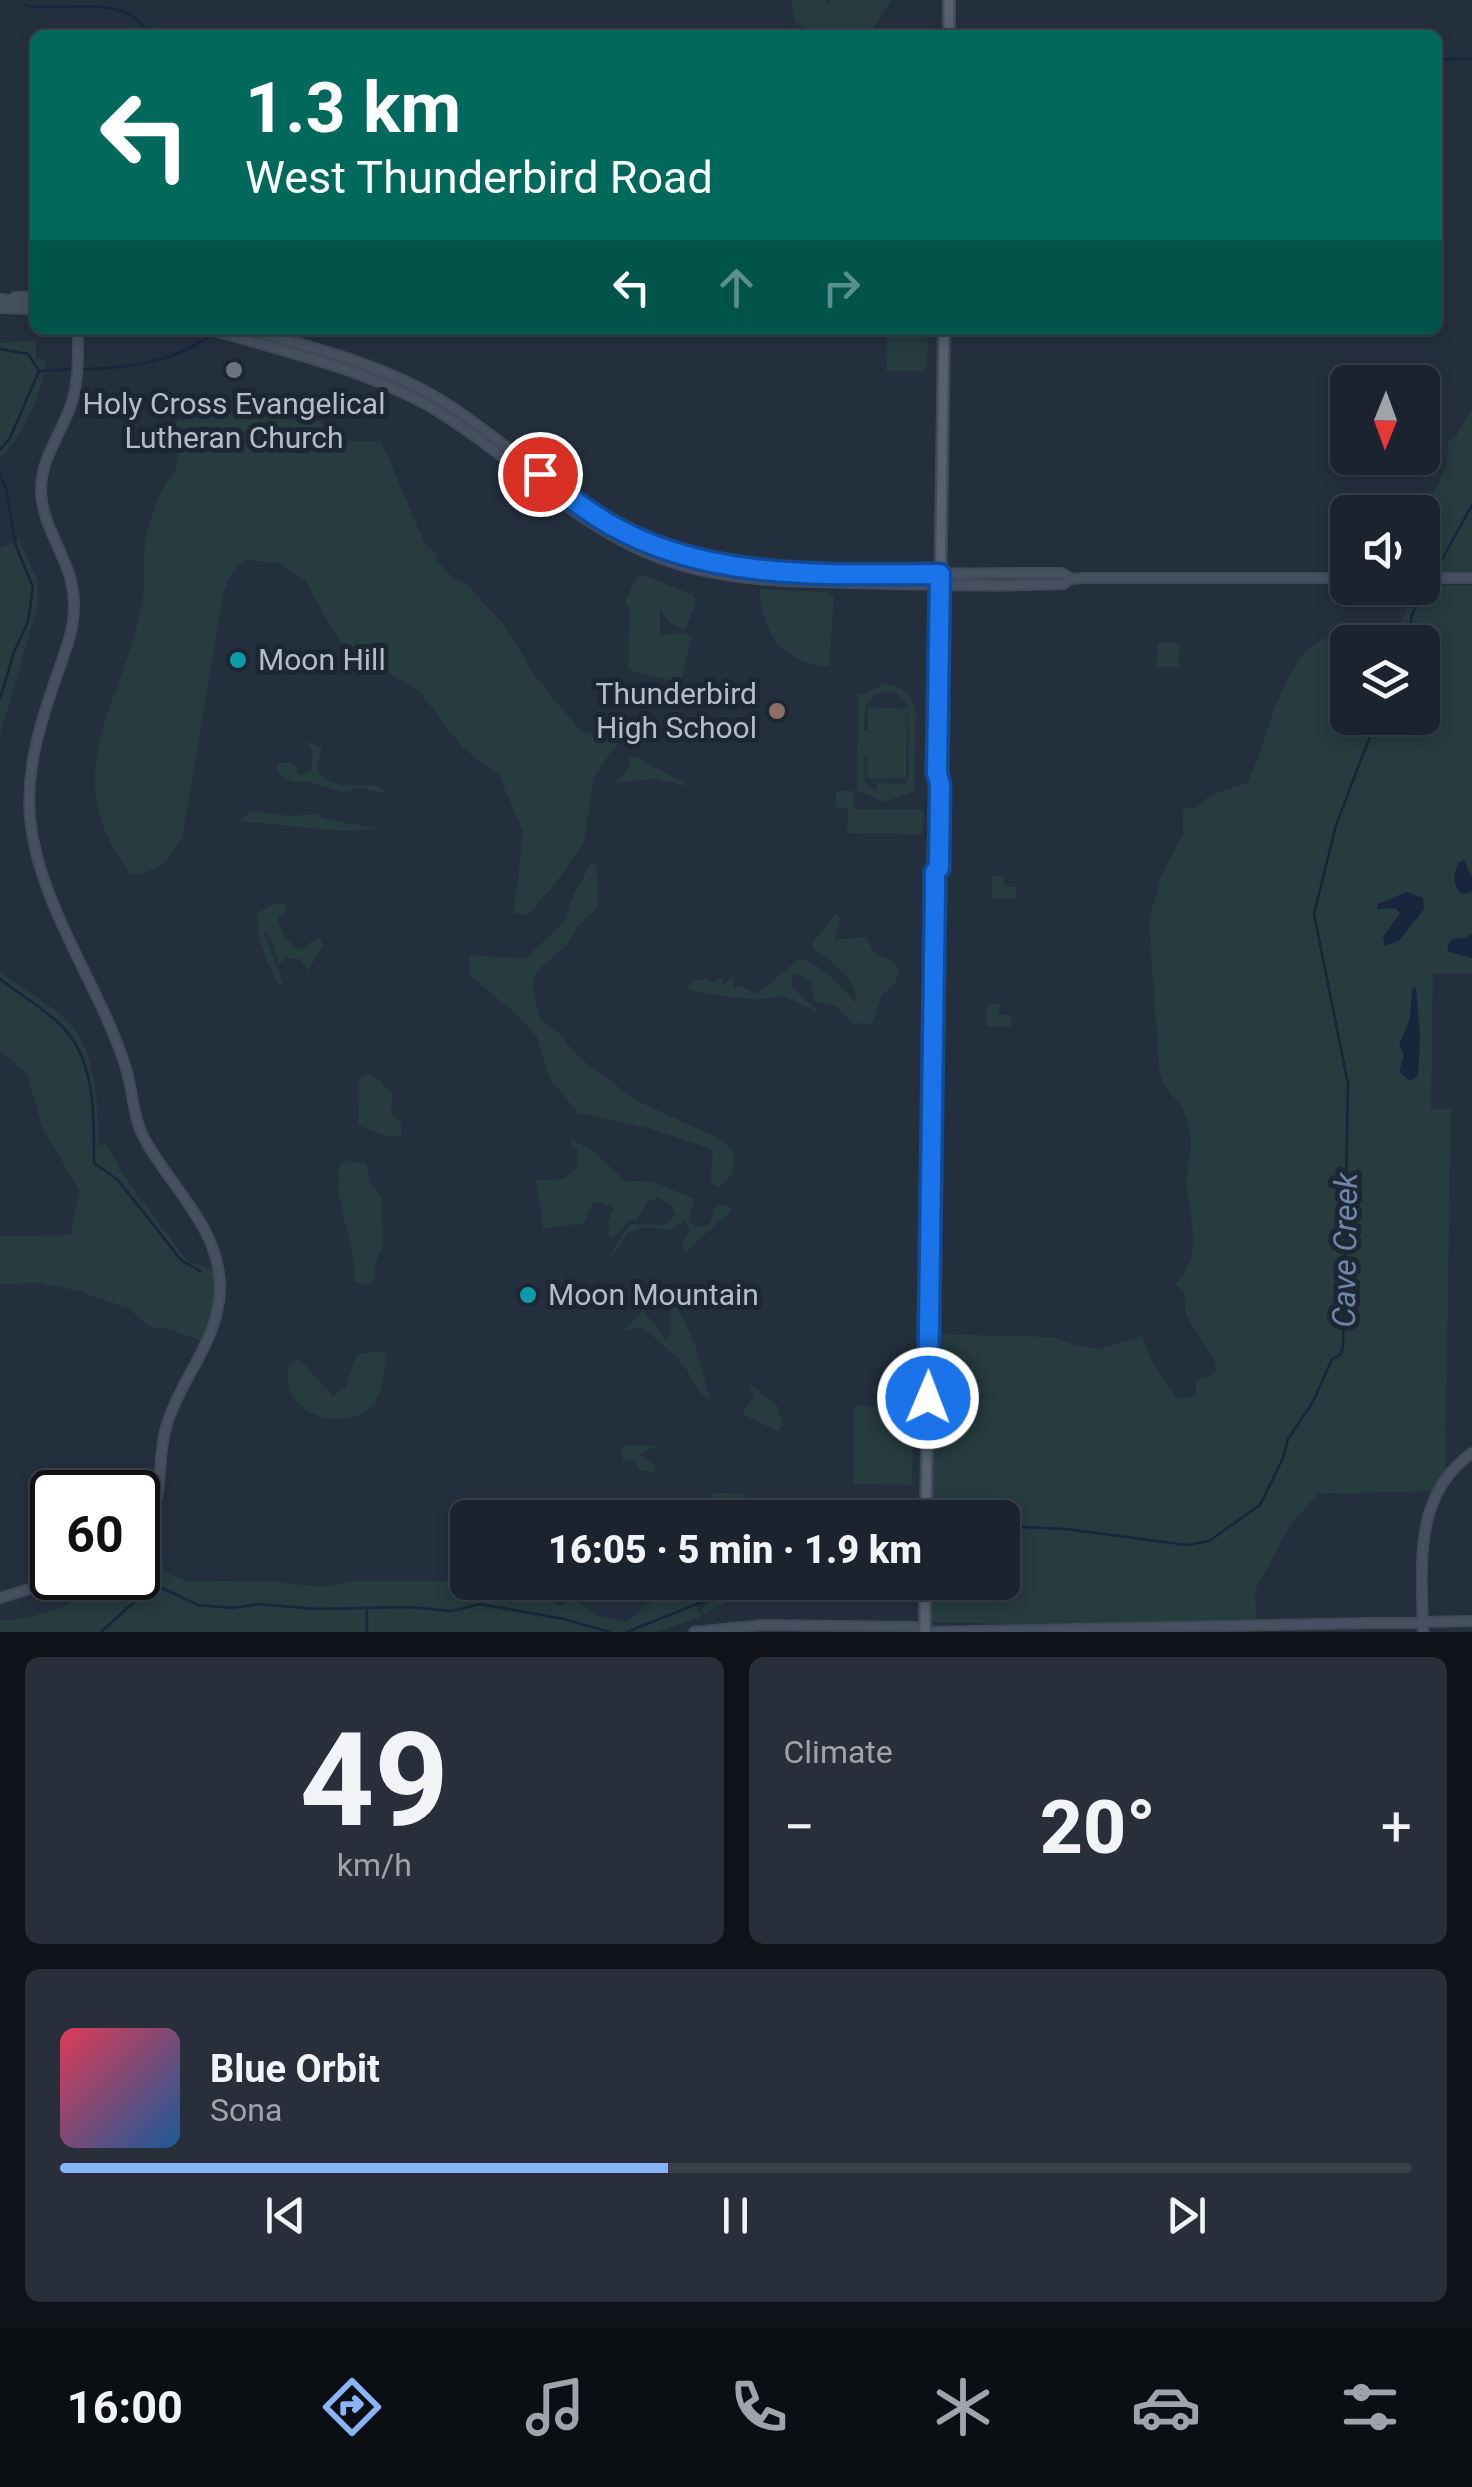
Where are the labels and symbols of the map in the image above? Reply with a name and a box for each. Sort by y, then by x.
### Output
marker: Holy Cross Evangelical Lutheran Church [223,359,245,381]
north arrow [1330,365,1440,475]
place label: Holy Cross Evangelical Lutheran Church [83,386,385,455]
pin [498,432,583,517]
place label: Moon Hill [258,642,386,677]
marker: Moon Hill [227,649,249,671]
place label: Thunderbird High School [596,676,757,745]
marker: Thunderbird High School [766,700,788,722]
water label: Cave Creek [1325,1171,1365,1328]
place label: Moon Mountain [548,1277,759,1312]
marker: Moon Mountain [517,1284,539,1306]
position arrow [876,1346,980,1450]
speed limit sign: 60 [30,1470,160,1600]

